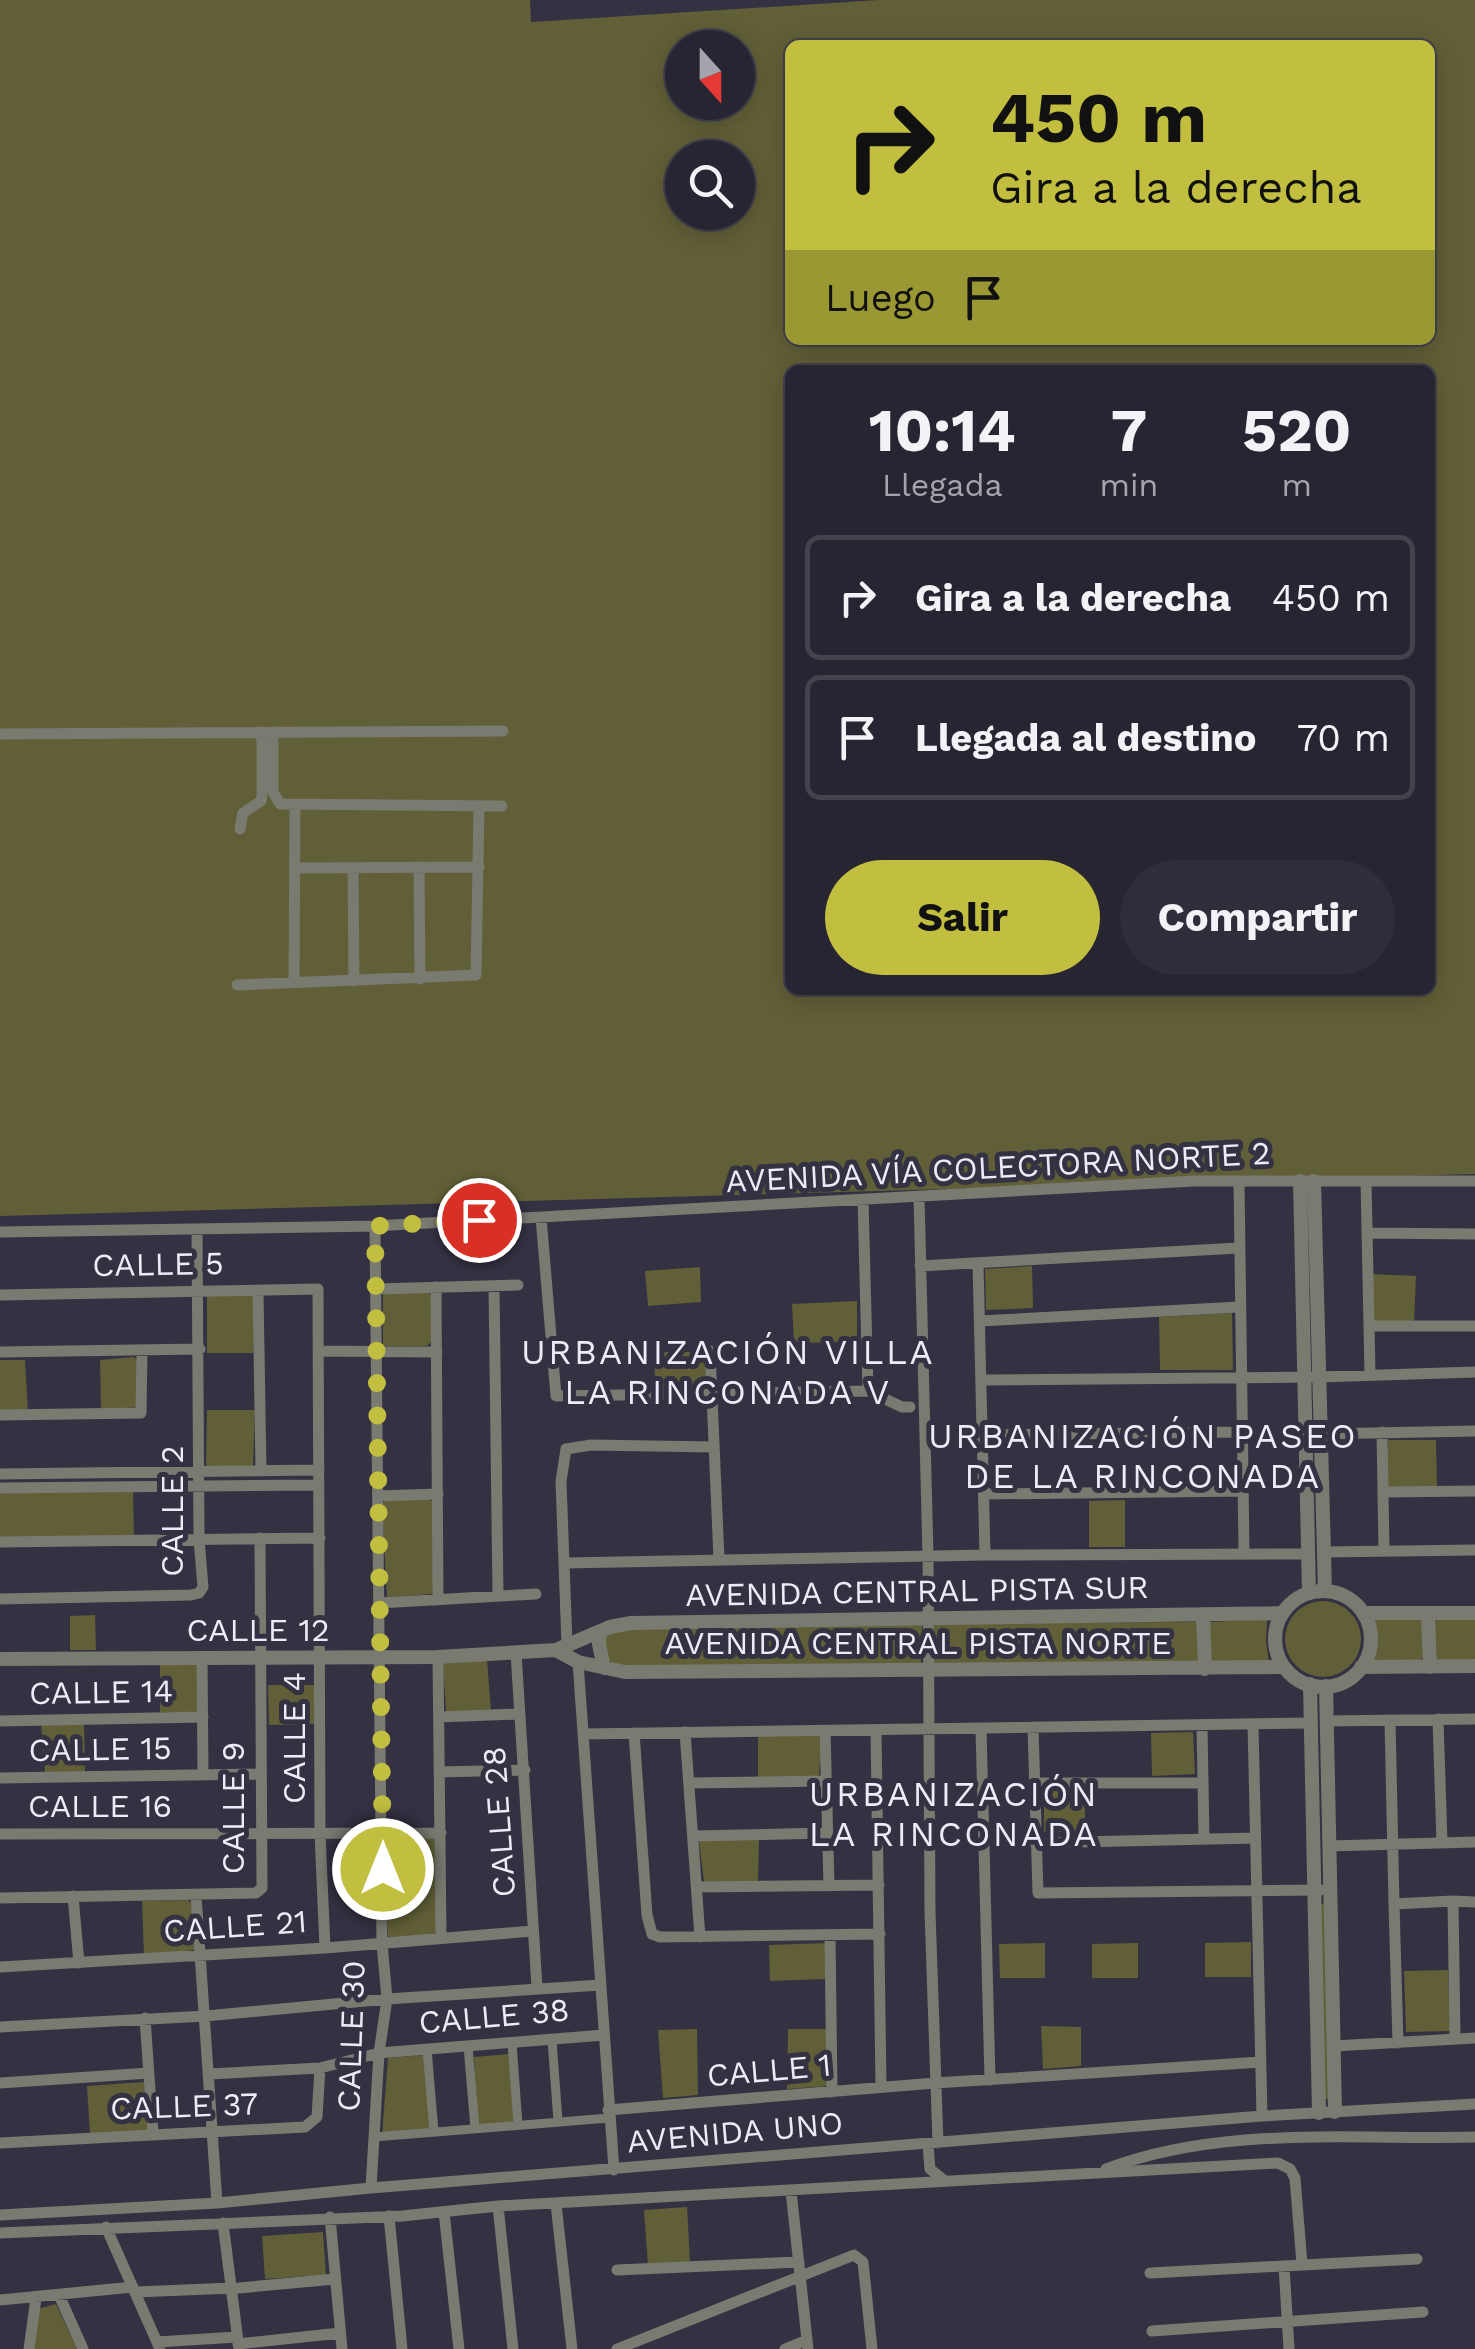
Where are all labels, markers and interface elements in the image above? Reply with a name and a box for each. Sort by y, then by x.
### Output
north arrow [665,30,755,120]
map controls [665,30,755,230]
text: 450 m [990,77,1207,159]
icon: right [825,80,955,210]
button: search [665,140,755,230]
text: Gira a la derecha [990,161,1362,214]
icon: arrive [956,270,1011,325]
text: Luego [825,276,936,320]
text: 10:14 [869,395,1016,466]
text: 7 [1111,395,1147,466]
text: 520 [1242,395,1351,466]
text: Llegada [882,466,1003,504]
text: min [1100,466,1158,504]
text: m [1281,466,1312,504]
icon: right [830,570,885,625]
text: Gira a la derecha [915,576,1231,620]
text: 450 m [1272,576,1390,620]
icon: arrive [830,710,885,765]
text: Llegada al destino [915,716,1257,760]
text: 70 m [1297,716,1390,760]
button: Salir [825,860,1100,975]
button: Compartir [1120,860,1395,975]
street label: AVENIDA VÍA COLECTORA NORTE 2 [725,1134,1271,1200]
pin [437,1178,522,1263]
icon: arrive [452,1193,507,1248]
street label: CALLE 5 [92,1244,224,1284]
district label: URBANIZACIÓN VILLA LA RINCONADA V [521,1331,935,1413]
district label: URBANIZACIÓN PASEO DE LA RINCONADA [928,1415,1358,1497]
street label: CALLE 2 [153,1445,191,1577]
street label: AVENIDA CENTRAL PISTA SUR [685,1568,1149,1614]
street label: CALLE 12 [186,1611,330,1649]
street label: AVENIDA CENTRAL PISTA NORTE [665,1624,1171,1662]
street label: CALLE 14 [29,1672,173,1712]
street label: CALLE 4 [275,1672,313,1804]
street label: CALLE 15 [28,1729,172,1769]
street label: CALLE 9 [214,1742,252,1874]
street label: CALLE 28 [475,1745,523,1899]
district label: URBANIZACIÓN LA RINCONADA [809,1773,1099,1855]
street label: CALLE 16 [28,1787,172,1825]
position arrow [331,1817,435,1921]
street label: CALLE 21 [162,1902,308,1950]
street label: CALLE 30 [329,1960,373,2112]
street label: CALLE 38 [417,1990,571,2042]
street label: CALLE 1 [705,2046,833,2094]
street label: CALLE 37 [109,2084,259,2128]
street label: AVENIDA UNO [625,2104,845,2160]

